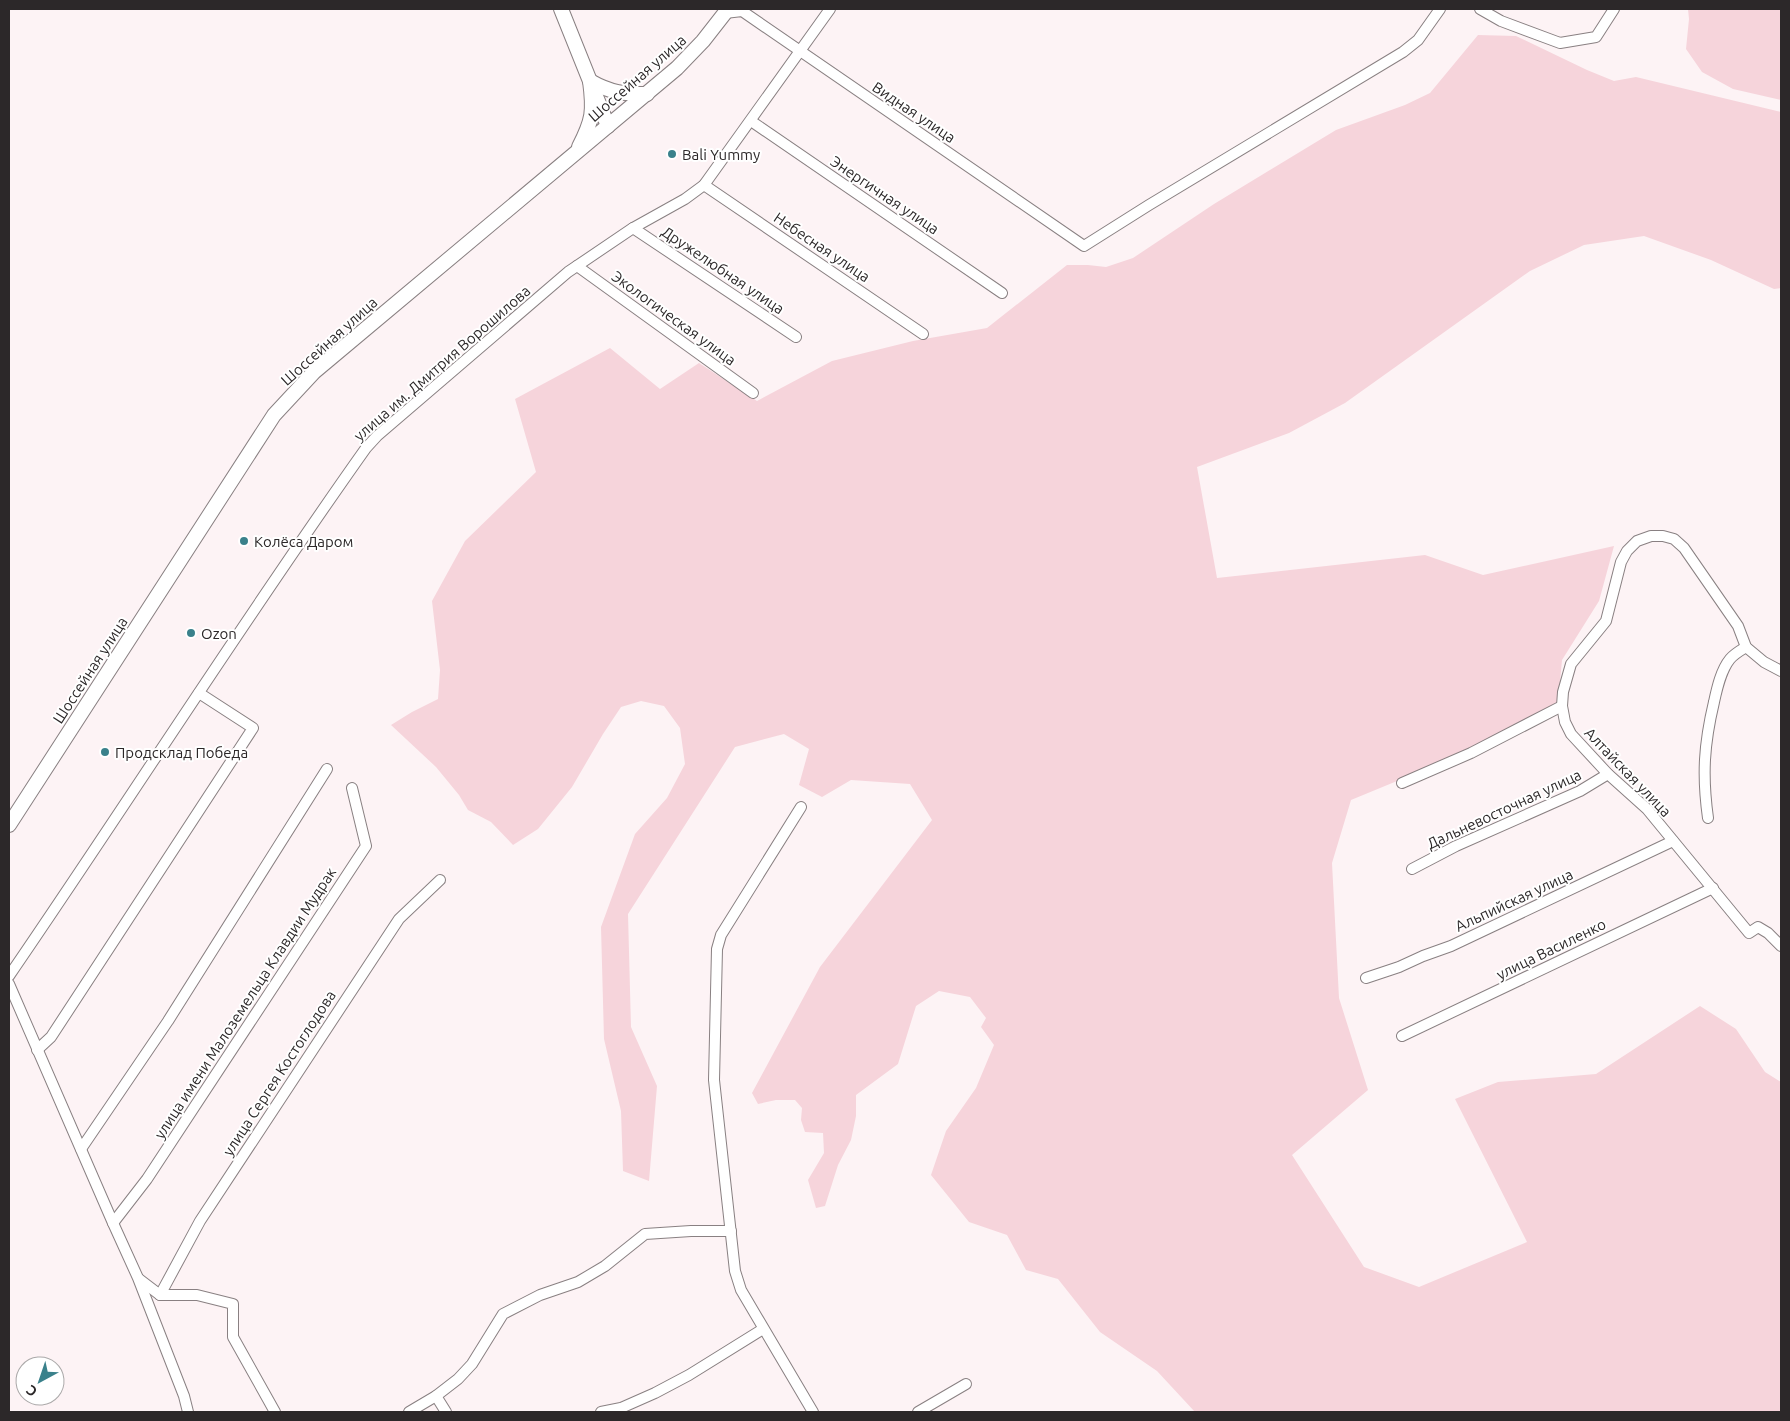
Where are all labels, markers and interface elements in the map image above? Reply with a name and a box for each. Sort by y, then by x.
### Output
street label: Шоссейная улица [585,31,689,125]
street label: Видная улица [869,78,959,146]
place label: Bali Yummy [682,146,760,163]
marker: Bali Yummy [666,148,678,160]
street label: Энергичная улица [828,152,942,238]
street label: Небесная улица [771,209,873,285]
street label: Дружелюбная улица [659,223,787,317]
street label: Экологическая улица [609,267,739,369]
street label: улица им. Дмитрия Ворошилова [350,282,534,444]
street label: Шоссейная улица [277,293,381,389]
place label: Колёса Даром [254,533,354,550]
marker: Колёса Даром [238,535,250,547]
street label: Шоссейная улица [49,614,131,726]
place label: Ozon [201,625,237,642]
marker: Ozon [185,627,197,639]
street label: Алтайская улица [1581,724,1675,820]
place label: Продсклад Победа [115,744,248,761]
marker: Продсклад Победа [99,746,111,758]
street label: Дальневосточная улица [1424,766,1584,852]
street label: улица имени Малоземельца Клавдии Мудрак [151,864,339,1142]
street label: Альпийская улица [1452,865,1576,935]
street label: улица Василенко [1494,915,1608,983]
street label: улица Сергея Костоглодова [219,987,339,1159]
north arrow [15,1356,65,1406]
text: С [23,1382,40,1400]

